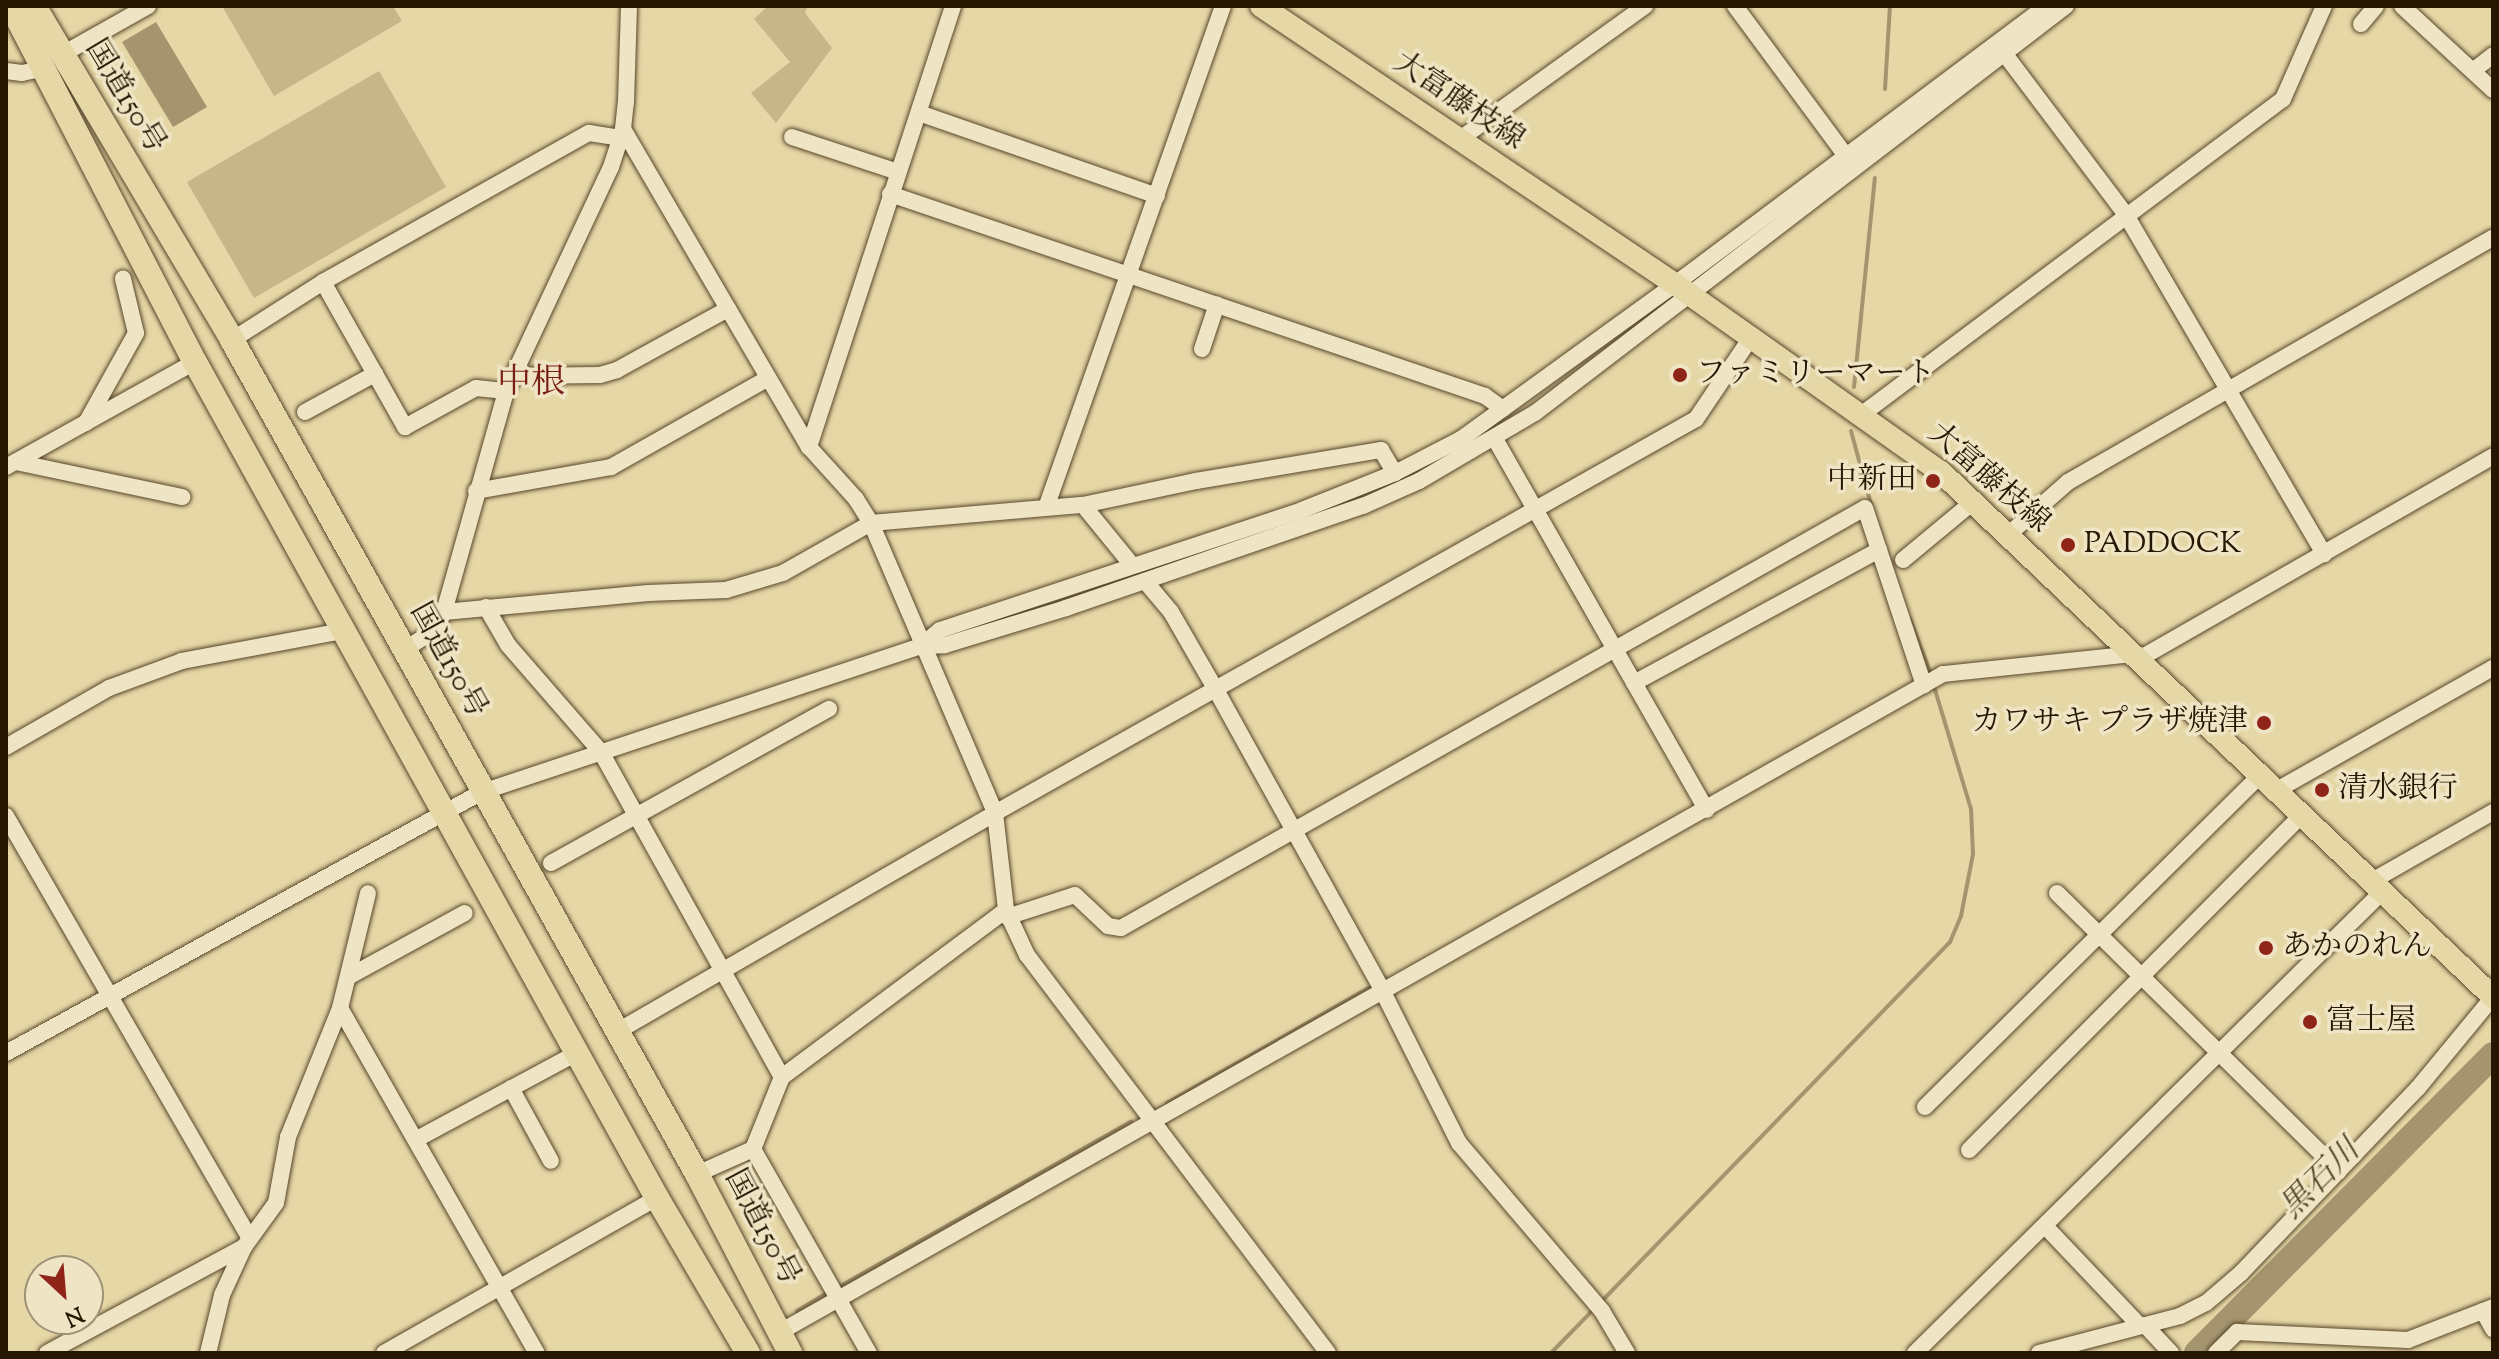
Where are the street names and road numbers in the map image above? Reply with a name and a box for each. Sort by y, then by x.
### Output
street label: 国道150号 [76,34,172,160]
street label: 大富藤枝線 [1386,45,1530,159]
street label: 大富藤枝線 [1920,416,2056,542]
street label: 国道150号 [401,597,493,725]
street label: 国道150号 [715,1164,807,1292]

